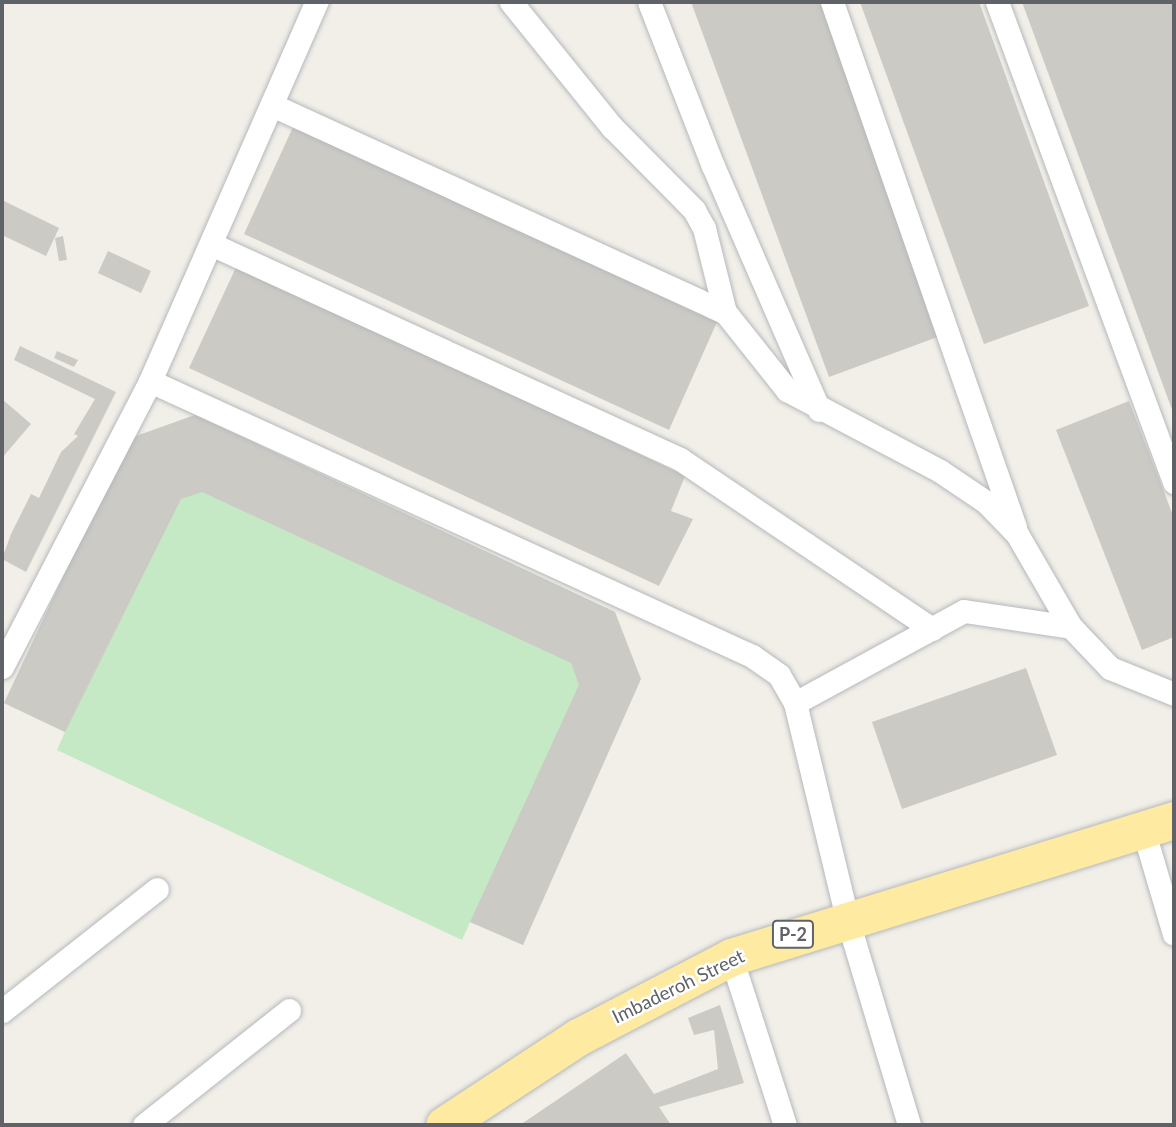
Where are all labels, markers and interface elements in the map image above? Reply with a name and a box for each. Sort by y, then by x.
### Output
road number: P-2 [770,919,816,948]
street label: Imbaderoh Street [608,944,748,1028]

